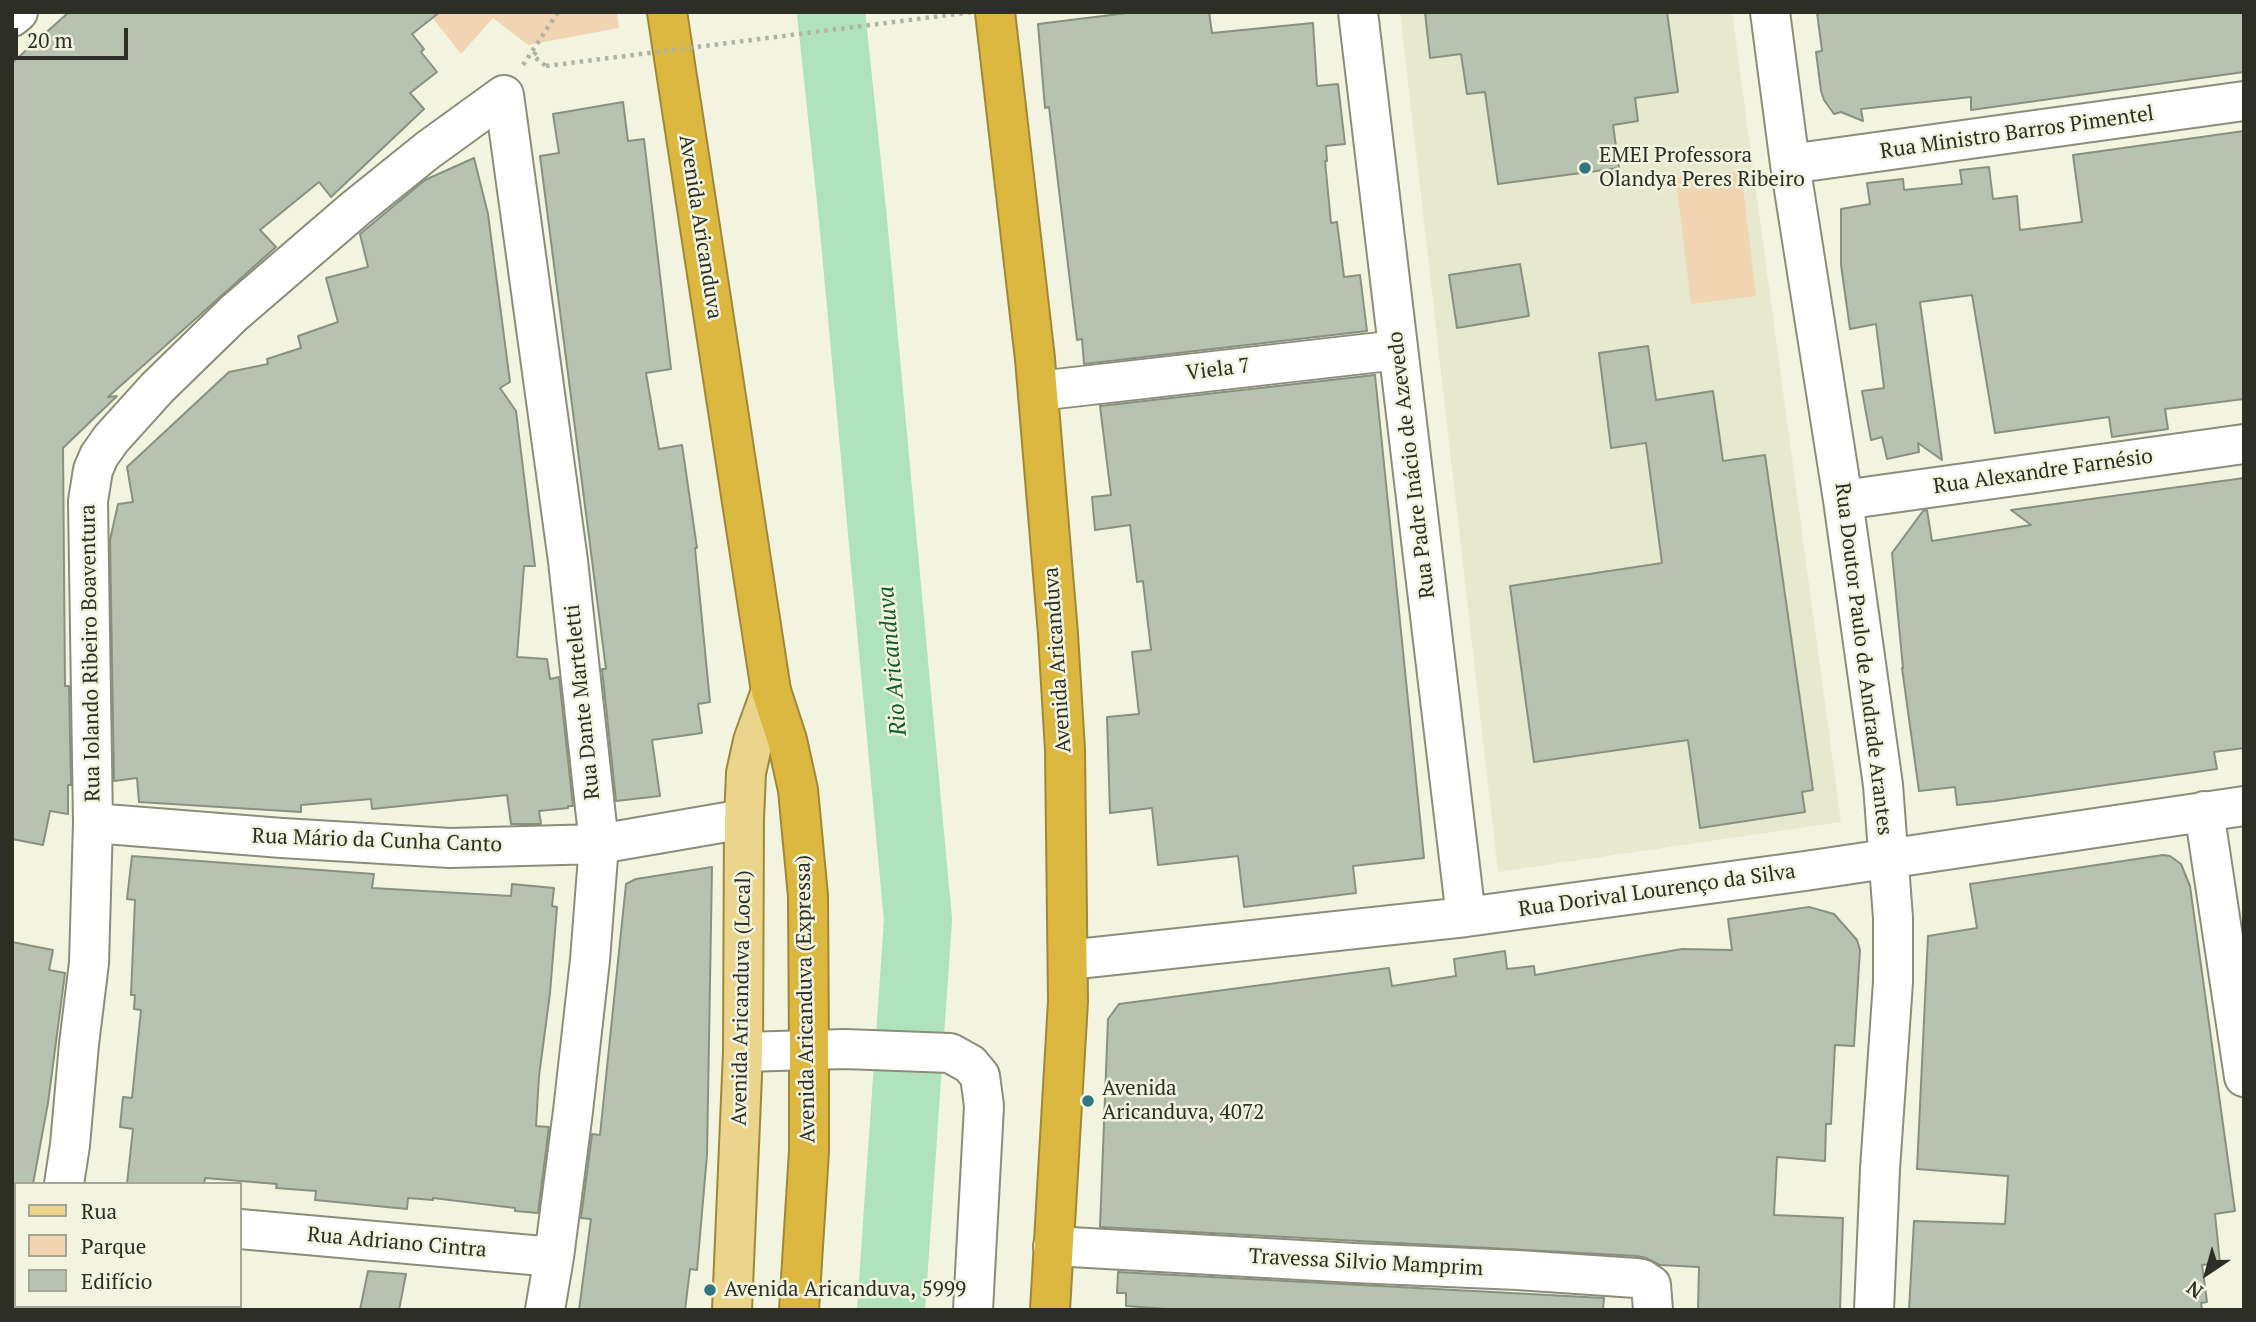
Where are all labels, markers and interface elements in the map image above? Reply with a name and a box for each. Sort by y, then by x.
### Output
scale bar [18,14,131,58]
text: 20 m [27,26,73,54]
street label: Rua Ministro Barros Pimentel [1878,101,2156,165]
street label: Avenida Aricanduva [673,133,727,321]
place label: EMEI Professora Olandya Peres Ribeiro [1599,143,1805,193]
marker: EMEI Professora Olandya Peres Ribeiro [1577,160,1593,176]
street label: Rua Padre Inácio de Azevedo [1383,330,1441,600]
street label: Viela 7 [1184,354,1252,386]
street label: Rua Alexandre Farnésio [1932,444,2154,500]
street label: Rua Doutor Paulo de Andrade Arantes [1829,481,1897,837]
street label: Rua Iolando Ribeiro Boaventura [76,504,106,802]
street label: Avenida Aricanduva [1039,566,1077,754]
water label: Rio Aricanduva [873,585,913,737]
street label: Rua Dante Marteletti [560,603,606,801]
street label: Rua Mário da Cunha Canto [251,824,503,858]
street label: Avenida Aricanduva (Expressa) [791,855,821,1143]
street label: Rua Dorival Lourenço da Silva [1517,859,1797,923]
street label: Avenida Aricanduva (Local) [727,870,757,1126]
place label: Avenida Aricanduva, 4072 [1102,1076,1264,1126]
marker: Avenida Aricanduva, 4072 [1080,1093,1096,1109]
legend [14,1182,242,1308]
text: Rua [81,1197,117,1225]
street label: Rua Adriano Cintra [306,1223,488,1263]
text: Parque [81,1232,146,1260]
north arrow [2172,1238,2242,1308]
street label: Travessa Silvio Mamprim [1248,1244,1484,1282]
text: Edifício [81,1267,152,1295]
text: N [2181,1276,2208,1305]
place label: Avenida Aricanduva, 5999 [724,1277,966,1303]
marker: Avenida Aricanduva, 5999 [702,1282,718,1298]

